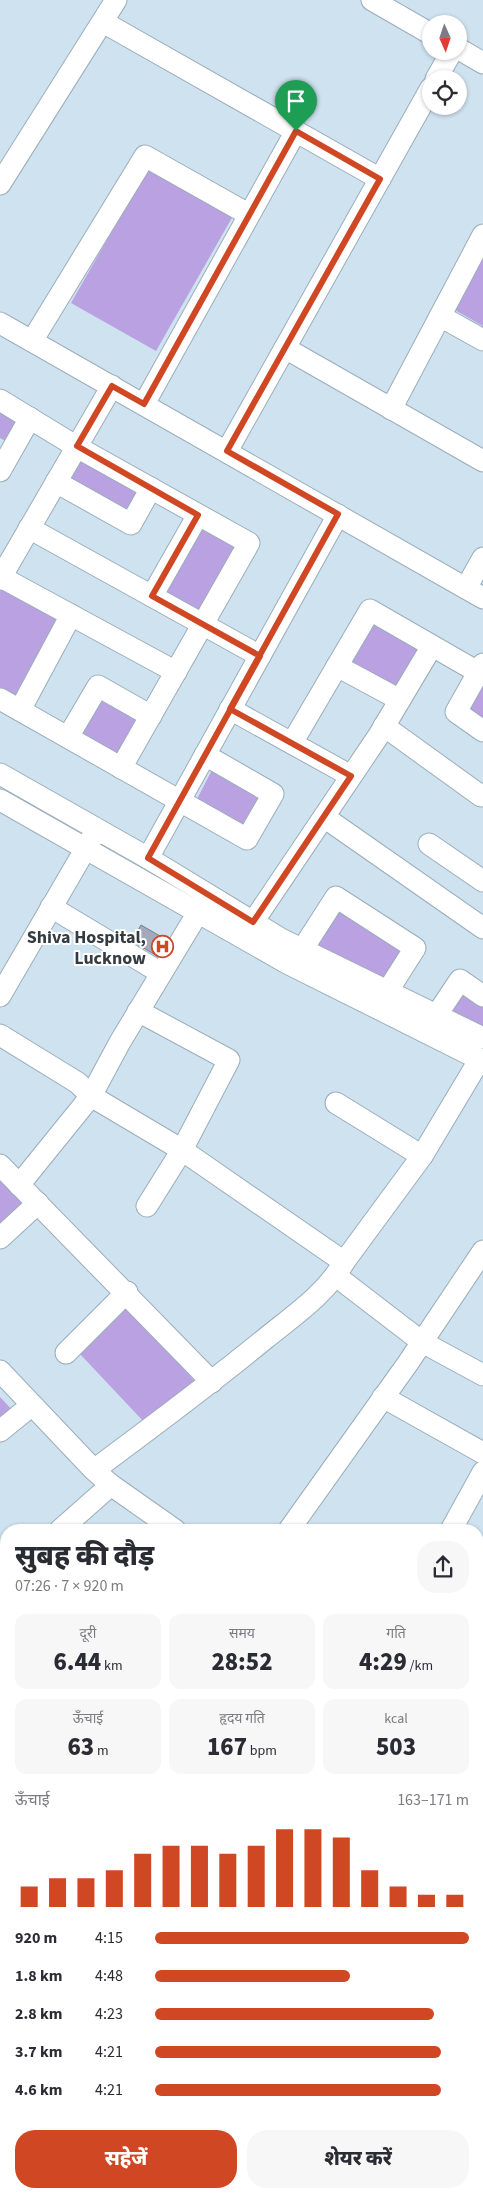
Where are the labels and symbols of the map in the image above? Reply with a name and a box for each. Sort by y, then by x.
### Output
north arrow [422,15,468,60]
pin [275,80,317,131]
place label: Shiva Hospital, Lucknow [27,925,146,971]
hospital icon: Shiva Hospital, Lucknow [150,935,174,959]

